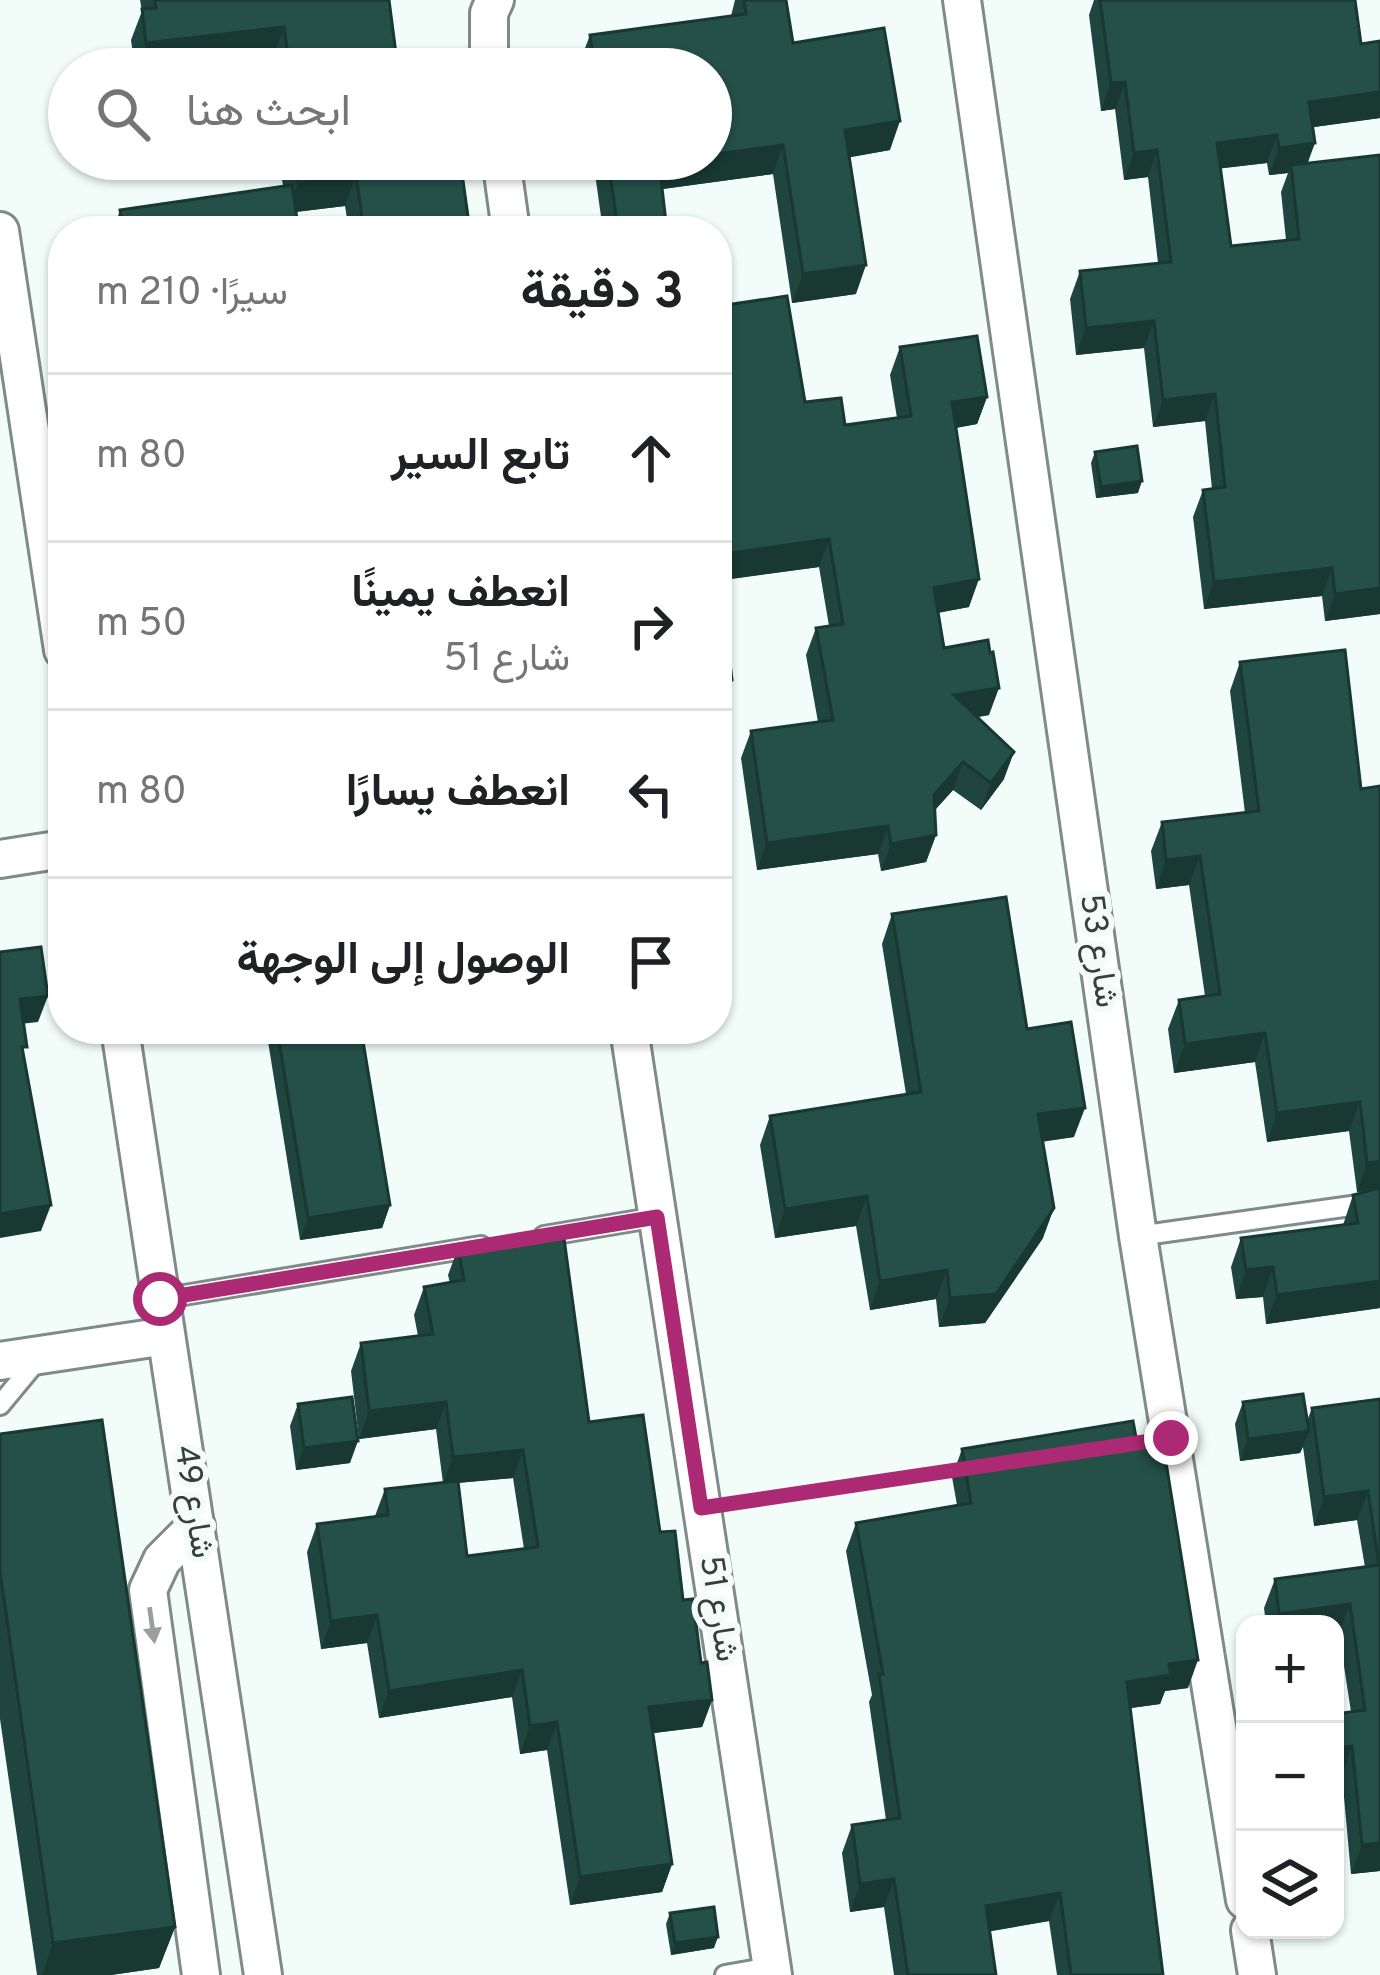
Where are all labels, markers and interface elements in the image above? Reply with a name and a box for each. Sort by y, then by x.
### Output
search box [48,48,732,180]
icon: search [90,81,156,147]
text: ابحث هنا [186,85,351,142]
text: 3 دقيقة [520,262,684,327]
text: سيرًا · 210 m [96,270,288,319]
icon: ahead [618,425,684,491]
text: تابع السير [391,429,570,486]
text: 80 m [96,433,187,482]
text: انعطف يمينًا [351,566,570,623]
icon: right [618,593,684,659]
text: 50 m [96,601,187,650]
text: شارع 51 [444,636,570,685]
icon: left [618,761,684,827]
text: انعطف يسارًا [346,765,570,822]
text: 80 m [96,769,187,818]
street label: شارع 53 [1068,891,1126,1011]
icon: arrive [618,929,684,995]
text: الوصول إلى الوجهة [236,933,570,990]
route start [133,1272,187,1326]
route end [1144,1411,1198,1465]
street label: شارع 49 [162,1442,222,1562]
street label: شارع 51 [688,1553,746,1665]
one-way arrow [142,1607,161,1644]
map controls [1236,1615,1344,1939]
button: + [1236,1615,1344,1723]
button: − [1236,1723,1344,1831]
button: layers [1236,1831,1344,1939]

